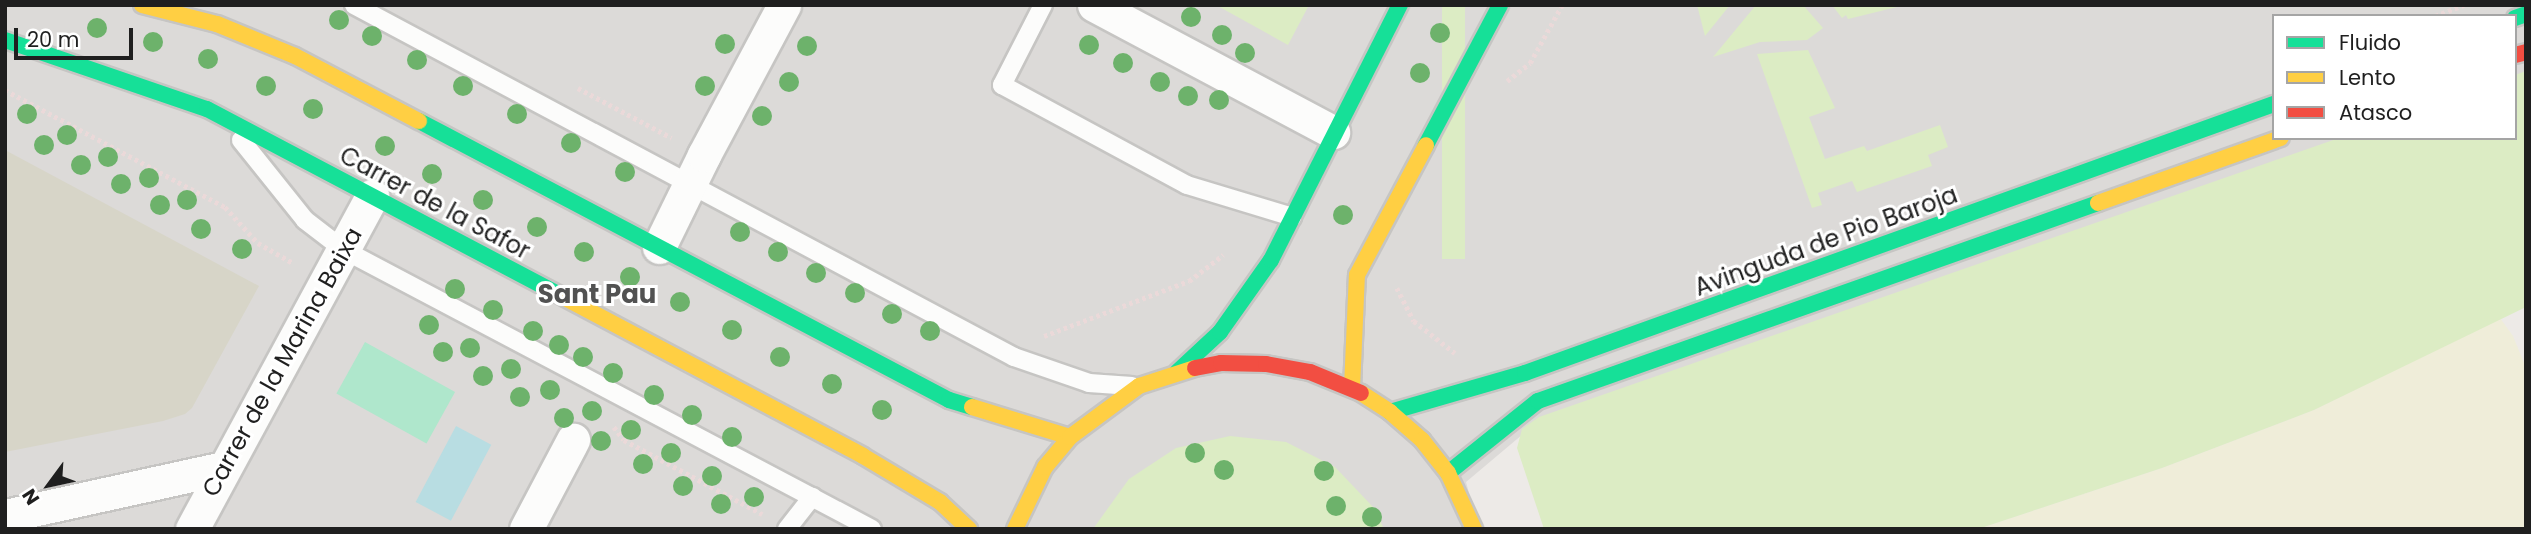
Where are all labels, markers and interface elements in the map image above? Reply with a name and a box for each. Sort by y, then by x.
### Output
scale bar [18,14,136,58]
legend [2272,14,2517,140]
text: 20 m [27,25,80,54]
text: Fluido [2339,28,2401,57]
text: Lento [2339,63,2396,92]
text: Atasco [2339,98,2412,127]
street label: Carrer de la Safor [335,141,535,265]
street label: Avinguda de Pio Baroja [1691,180,1961,302]
street label: Carrer de la Marina Baixa [196,222,368,502]
district label: Sant Pau [538,279,656,311]
north arrow [14,450,84,520]
text: N [16,483,46,510]

